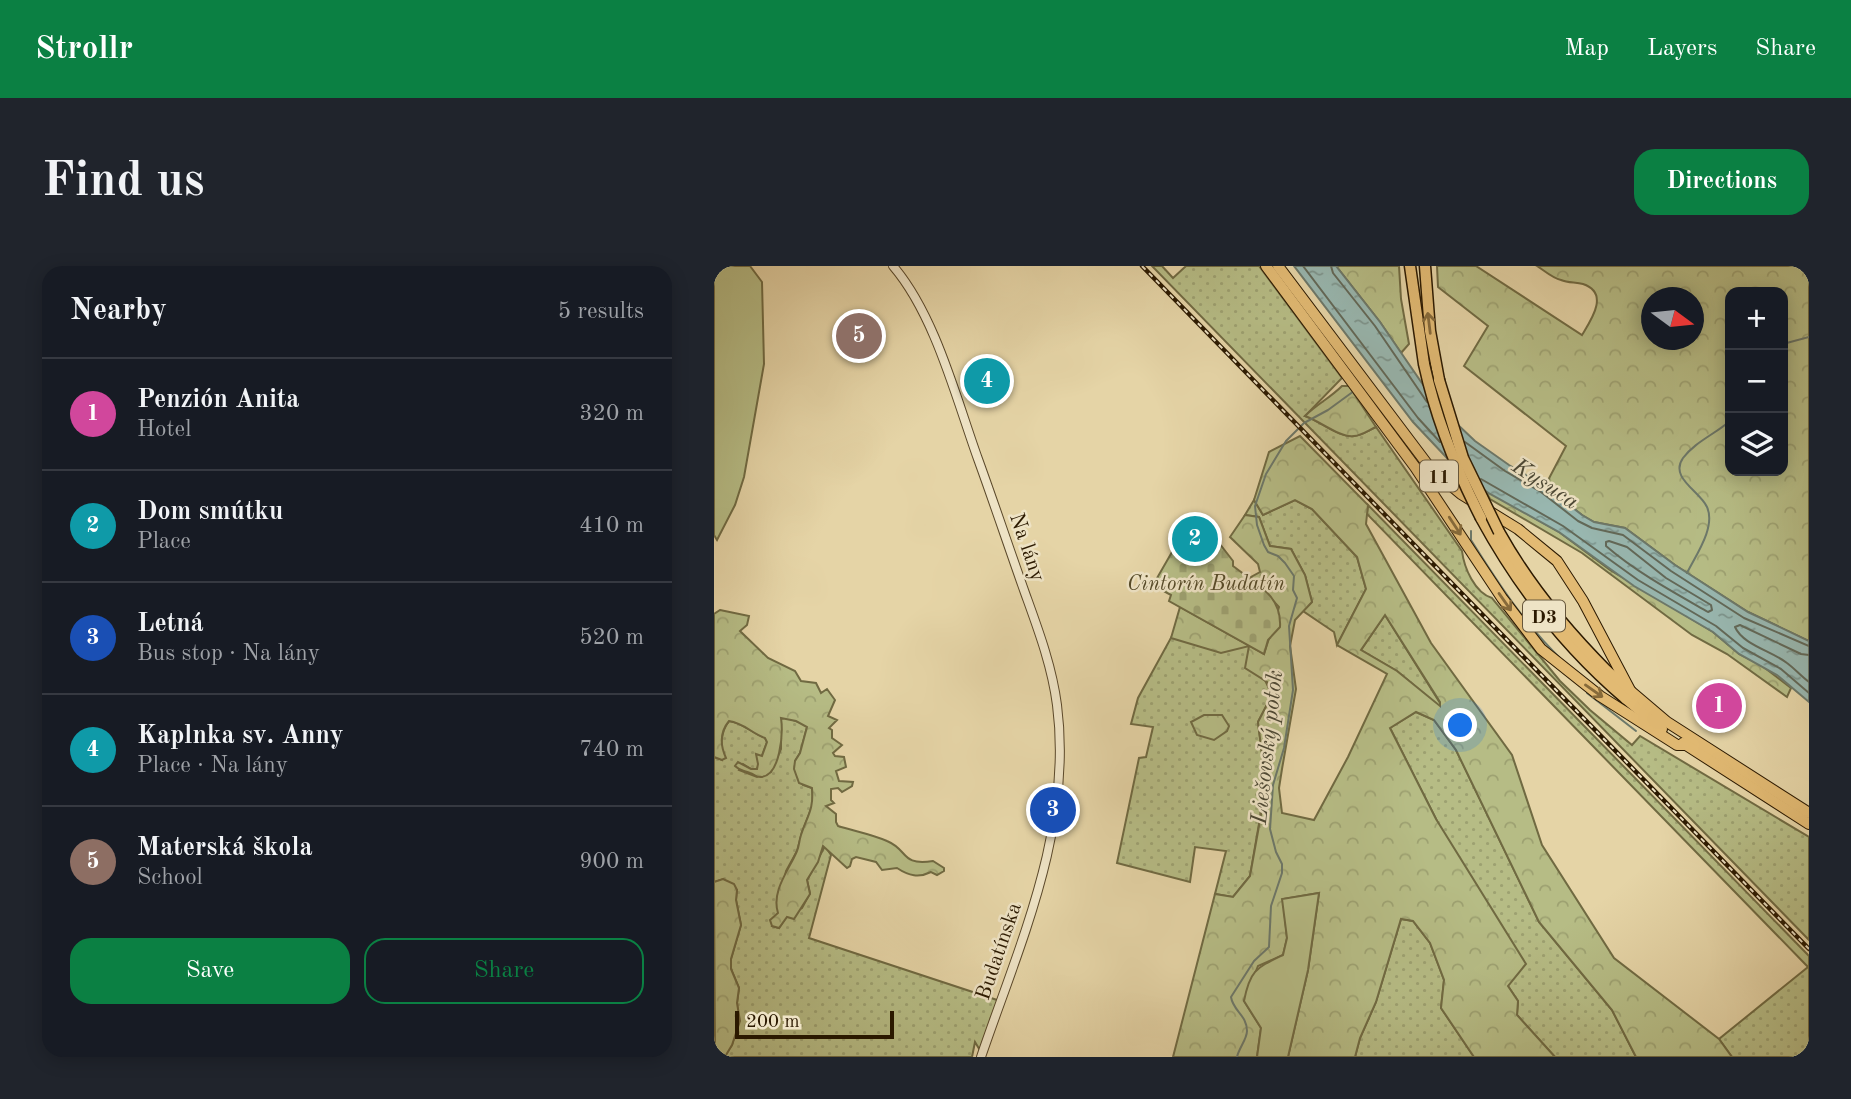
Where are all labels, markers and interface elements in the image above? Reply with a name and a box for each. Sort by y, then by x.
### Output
text: Strollr [35,33,133,66]
text: Map [1565,37,1609,61]
text: Layers [1647,37,1717,61]
text: Share [1755,37,1816,61]
button: Directions [1634,149,1809,215]
text: Find us [42,158,205,207]
north arrow [1641,287,1704,350]
map controls [1725,287,1788,476]
button: + [1725,287,1788,350]
text: Nearby [70,296,167,326]
text: 5 results [558,300,644,323]
pin: 5 [836,310,882,362]
one-way arrow [1423,313,1436,335]
button: − [1725,350,1788,413]
pin: 4 [964,355,1010,407]
text: Penzión Anita [137,387,300,413]
text: 1 [86,402,100,425]
text: 320 m [579,402,644,425]
button: layers [1725,413,1788,476]
text: Hotel [137,418,191,441]
water label: Kysuca [1506,454,1583,515]
road number: 11 [1420,460,1458,492]
text: Dom smútku [137,499,283,525]
street label: Na lány [1005,511,1048,584]
pin: 2 [1172,513,1218,565]
text: 2 [86,514,100,537]
text: 410 m [579,514,644,537]
one-way arrow [1447,516,1462,535]
text: Place [137,530,191,553]
park label: Cintorín Budatín [1127,574,1285,595]
one-way arrow [1498,592,1512,611]
road number: D3 [1523,600,1565,632]
text: Letná [137,611,204,637]
text: 3 [86,626,100,649]
text: 520 m [579,626,644,649]
text: Bus stop · Na lány [137,642,320,665]
water label: Liešovský potok [1248,669,1288,827]
pin: 1 [1696,680,1742,732]
one-way arrow [1584,684,1603,698]
your location [1443,708,1477,742]
text: Kaplnka sv. Anny [137,723,344,749]
text: 4 [86,738,100,761]
text: 740 m [579,738,644,761]
text: Place · Na lány [137,754,288,777]
pin: 3 [1030,784,1076,836]
text: Materská škola [137,835,313,861]
text: 5 [86,850,100,873]
text: 900 m [579,850,644,873]
text: School [137,866,203,889]
street label: Budatínska [973,900,1026,1003]
button: Save [70,938,350,1004]
button: Share [364,938,644,1004]
scale bar [735,1008,894,1040]
text: 200 m [746,1013,799,1032]

